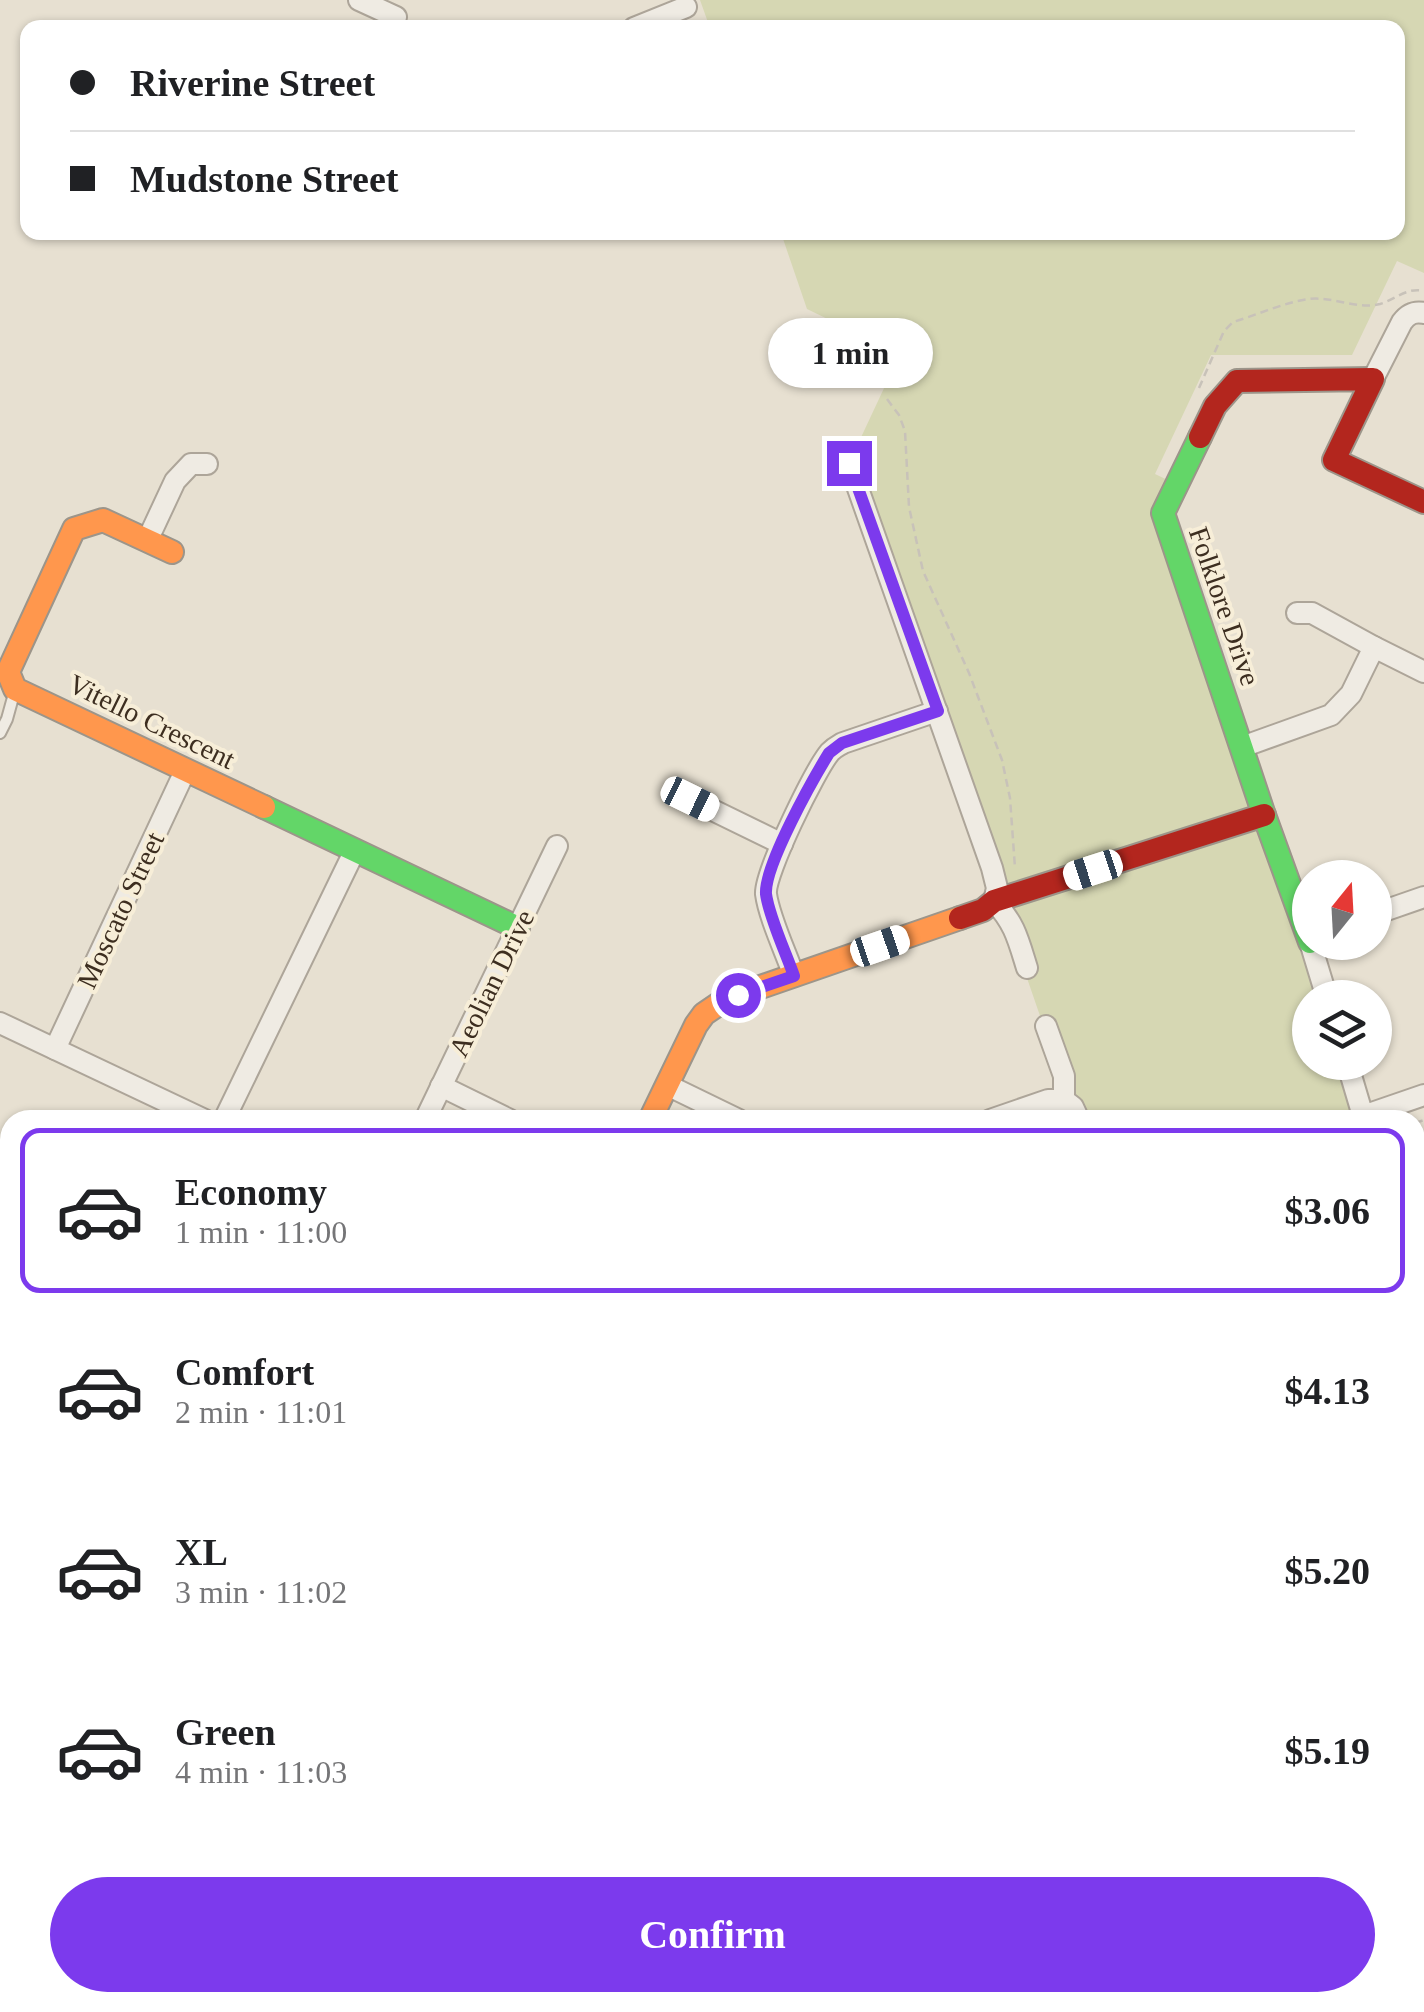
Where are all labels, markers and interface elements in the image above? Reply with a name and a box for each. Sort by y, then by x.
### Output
text: Riverine Street [130,62,375,104]
text: Mudstone Street [130,158,398,200]
callout: 1 min [766,318,932,388]
text: 1 min [812,335,889,371]
route end [827,441,872,486]
street label: Folklore Drive [1183,523,1266,690]
street label: Vitello Crescent [64,668,240,775]
car [656,772,724,826]
street label: Moscato Street [71,827,170,993]
car [1060,846,1126,894]
north arrow [1292,860,1392,960]
map controls [1292,860,1392,1080]
street label: Aeolian Drive [443,905,540,1062]
car [847,922,913,970]
route start [716,973,761,1018]
button: layers [1292,980,1392,1080]
icon: car [55,1166,145,1256]
text: Economy [175,1171,327,1213]
text: $3.06 [1285,1190,1370,1232]
text: 1 min · 11:00 [175,1214,347,1250]
icon: car [55,1346,145,1436]
text: Comfort [175,1351,314,1393]
text: $4.13 [1285,1370,1370,1412]
text: 2 min · 11:01 [175,1394,347,1430]
icon: car [55,1526,145,1616]
text: XL [175,1531,228,1573]
text: $5.20 [1285,1550,1370,1592]
text: 3 min · 11:02 [175,1574,347,1610]
icon: car [55,1706,145,1796]
text: Green [175,1711,276,1753]
text: $5.19 [1285,1730,1370,1772]
text: 4 min · 11:03 [175,1754,347,1790]
button: Confirm [50,1877,1375,1992]

